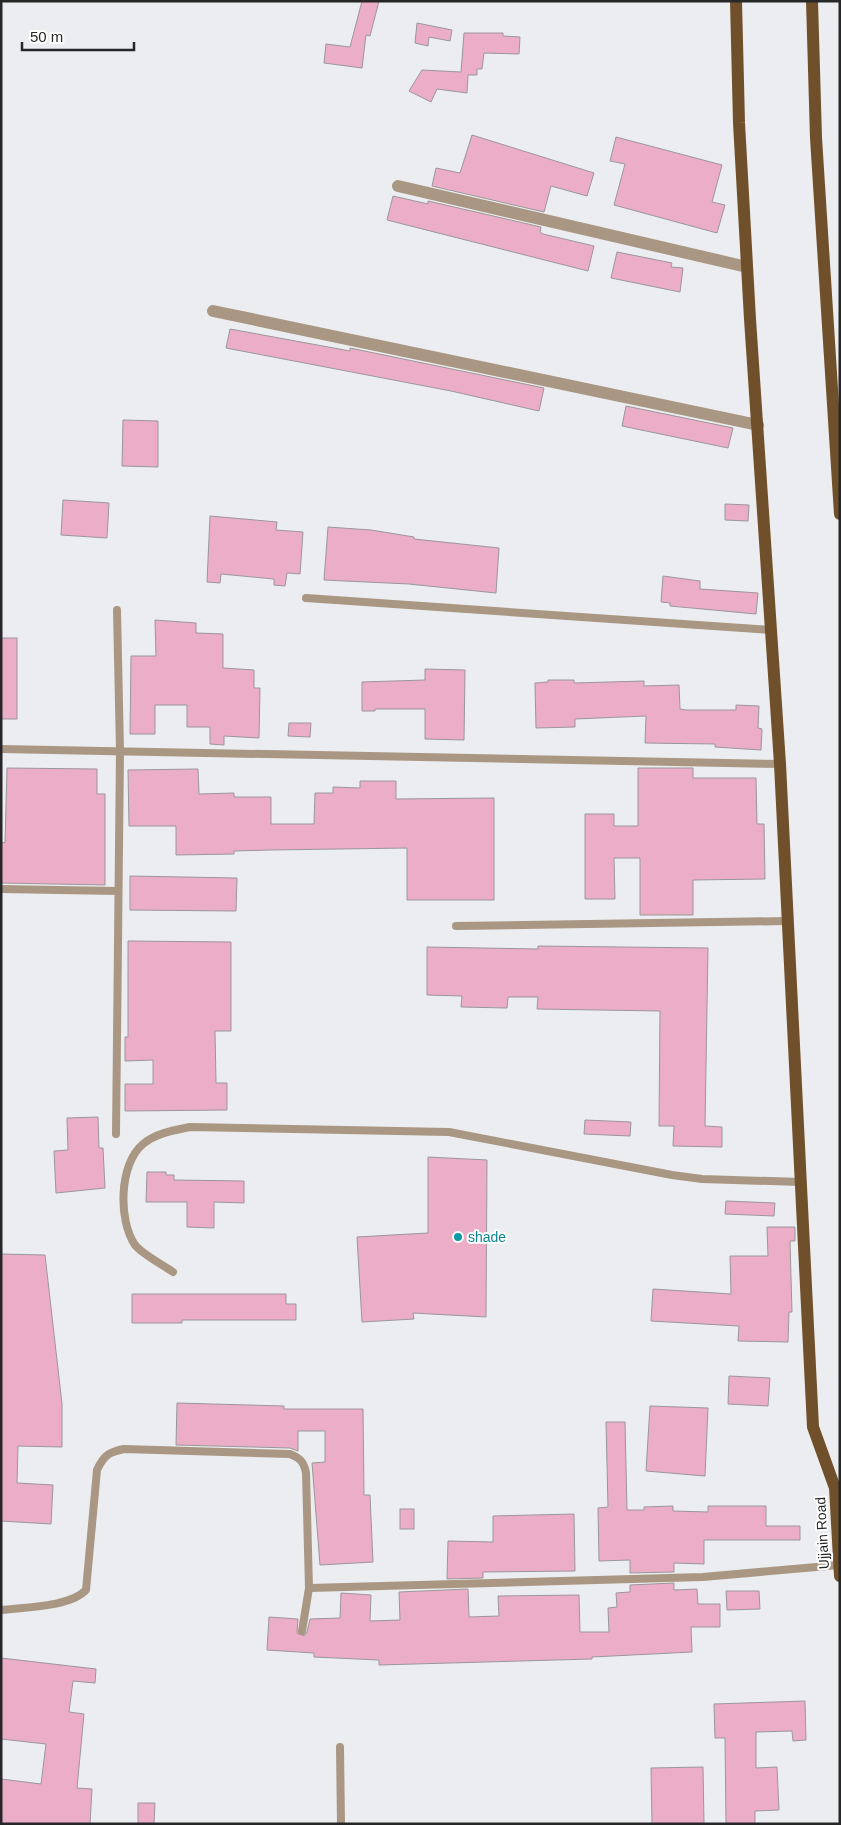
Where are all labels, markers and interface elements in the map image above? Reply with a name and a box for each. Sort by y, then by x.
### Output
scale bar [22,20,135,52]
text: 50 m [30,28,63,45]
place label: shade [468,1229,506,1245]
marker: shade [452,1231,464,1243]
street label: Ujjain Road [812,1496,832,1570]

